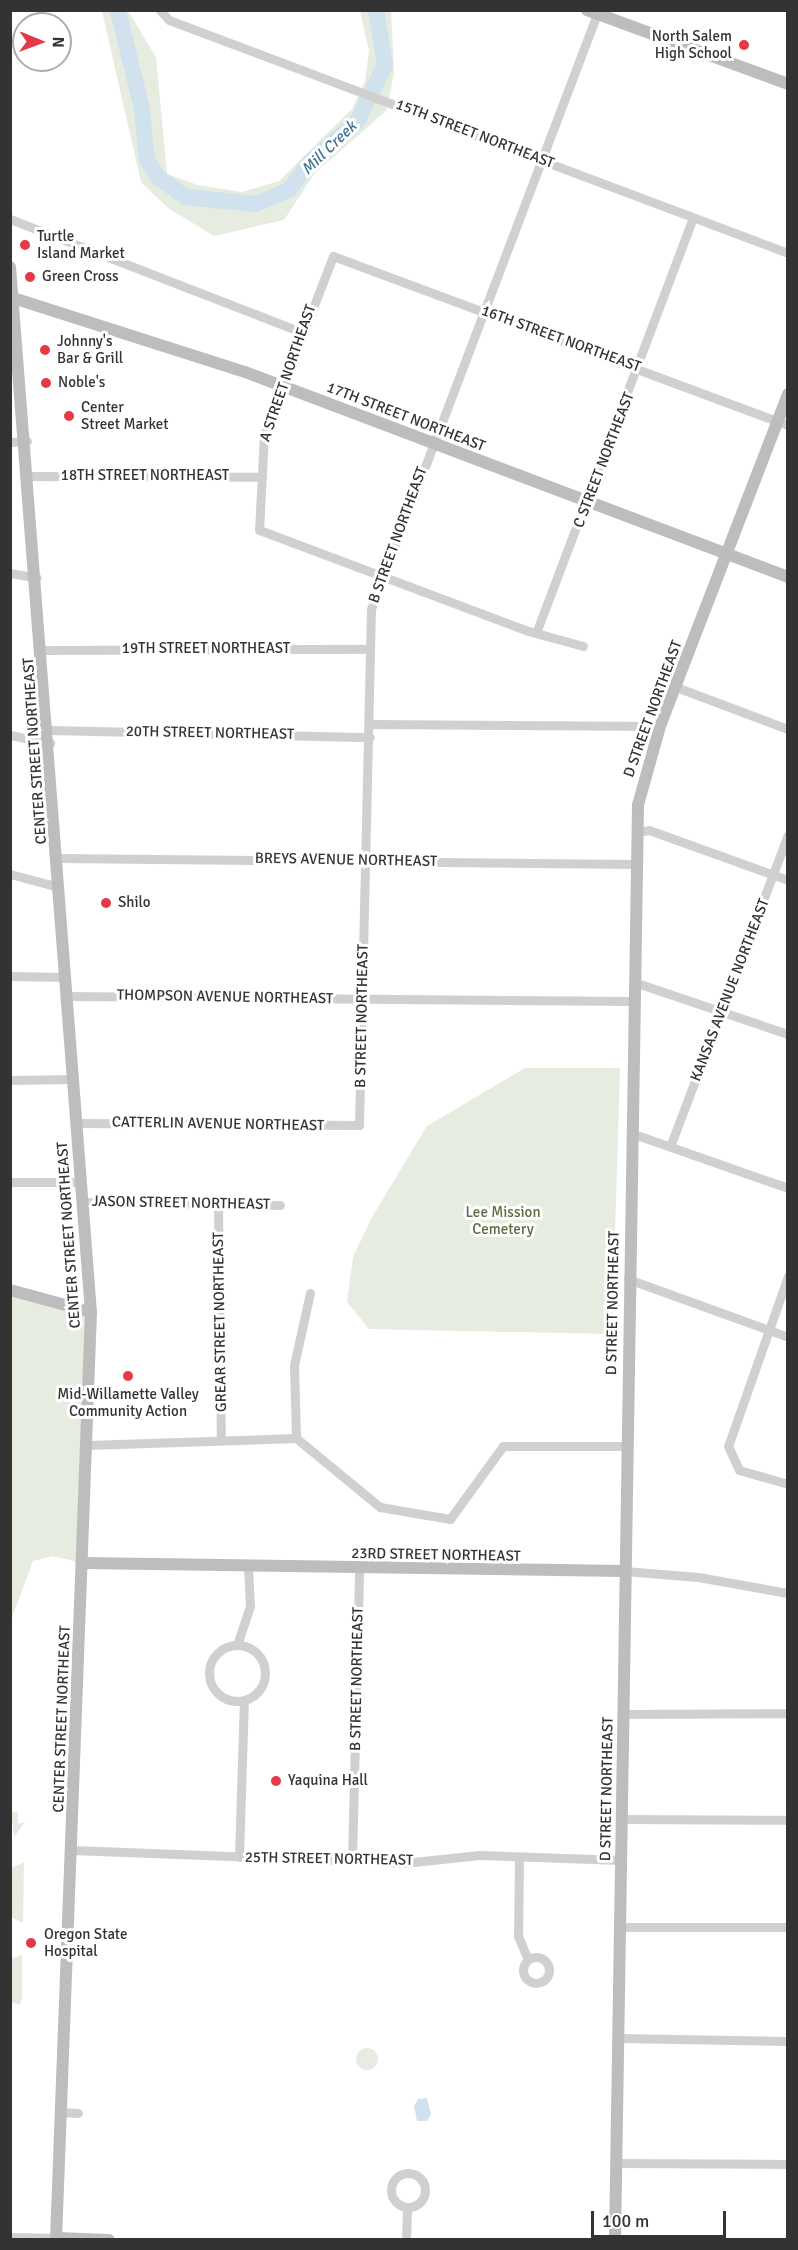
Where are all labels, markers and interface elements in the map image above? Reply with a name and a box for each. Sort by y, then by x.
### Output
north arrow [12,12,72,72]
place label: North Salem High School [652,27,732,62]
text: N [48,37,68,48]
marker: North Salem High School [737,38,751,52]
street label: 15TH STREET NORTHEAST [393,95,557,173]
water label: Mill Creek [297,117,361,179]
place label: Turtle Island Market [37,227,125,262]
marker: Turtle Island Market [18,238,32,252]
place label: Green Cross [42,268,119,286]
marker: Green Cross [23,270,37,284]
street label: A STREET NORTHEAST [256,302,320,444]
street label: 16TH STREET NORTHEAST [479,302,643,376]
place label: Johnny's Bar & Grill [57,332,123,367]
marker: Johnny's Bar & Grill [38,343,52,357]
place label: Noble's [58,374,105,392]
marker: Noble's [39,376,53,390]
street label: 17TH STREET NORTHEAST [324,378,488,456]
street label: C STREET NORTHEAST [570,390,638,530]
place label: Center Street Market [81,398,169,433]
marker: Center Street Market [62,409,76,423]
street label: B STREET NORTHEAST [365,464,431,606]
street label: 18TH STREET NORTHEAST [61,467,229,485]
street label: D STREET NORTHEAST [620,638,686,780]
street label: 19TH STREET NORTHEAST [122,640,290,658]
street label: CENTER STREET NORTHEAST [19,657,51,845]
street label: 20TH STREET NORTHEAST [126,723,294,743]
street label: BREYS AVENUE NORTHEAST [255,849,437,871]
place label: Shilo [118,894,151,912]
marker: Shilo [99,896,113,910]
street label: KANSAS AVENUE NORTHEAST [687,896,773,1084]
street label: B STREET NORTHEAST [352,944,372,1088]
street label: THOMPSON AVENUE NORTHEAST [117,986,333,1008]
street label: CATTERLIN AVENUE NORTHEAST [112,1113,324,1135]
street label: CENTER STREET NORTHEAST [53,1141,85,1329]
street label: JASON STREET NORTHEAST [92,1192,270,1214]
park label: Lee Mission Cemetery [465,1203,541,1238]
street label: D STREET NORTHEAST [603,1231,623,1375]
street label: GREAR STREET NORTHEAST [209,1232,231,1412]
marker: Mid-Willamette Valley Community Action [121,1369,135,1383]
place label: Mid-Willamette Valley Community Action [57,1385,199,1420]
street label: 23RD STREET NORTHEAST [351,1545,521,1565]
street label: B STREET NORTHEAST [347,1607,367,1751]
street label: CENTER STREET NORTHEAST [50,1625,74,1813]
street label: D STREET NORTHEAST [597,1717,617,1861]
place label: Yaquina Hall [288,1772,368,1790]
marker: Yaquina Hall [269,1774,283,1788]
street label: 25TH STREET NORTHEAST [245,1849,413,1869]
place label: Oregon State Hospital [44,1925,127,1960]
marker: Oregon State Hospital [22,1934,40,1952]
scale bar [594,2199,729,2237]
text: 100 m [602,2210,649,2232]

